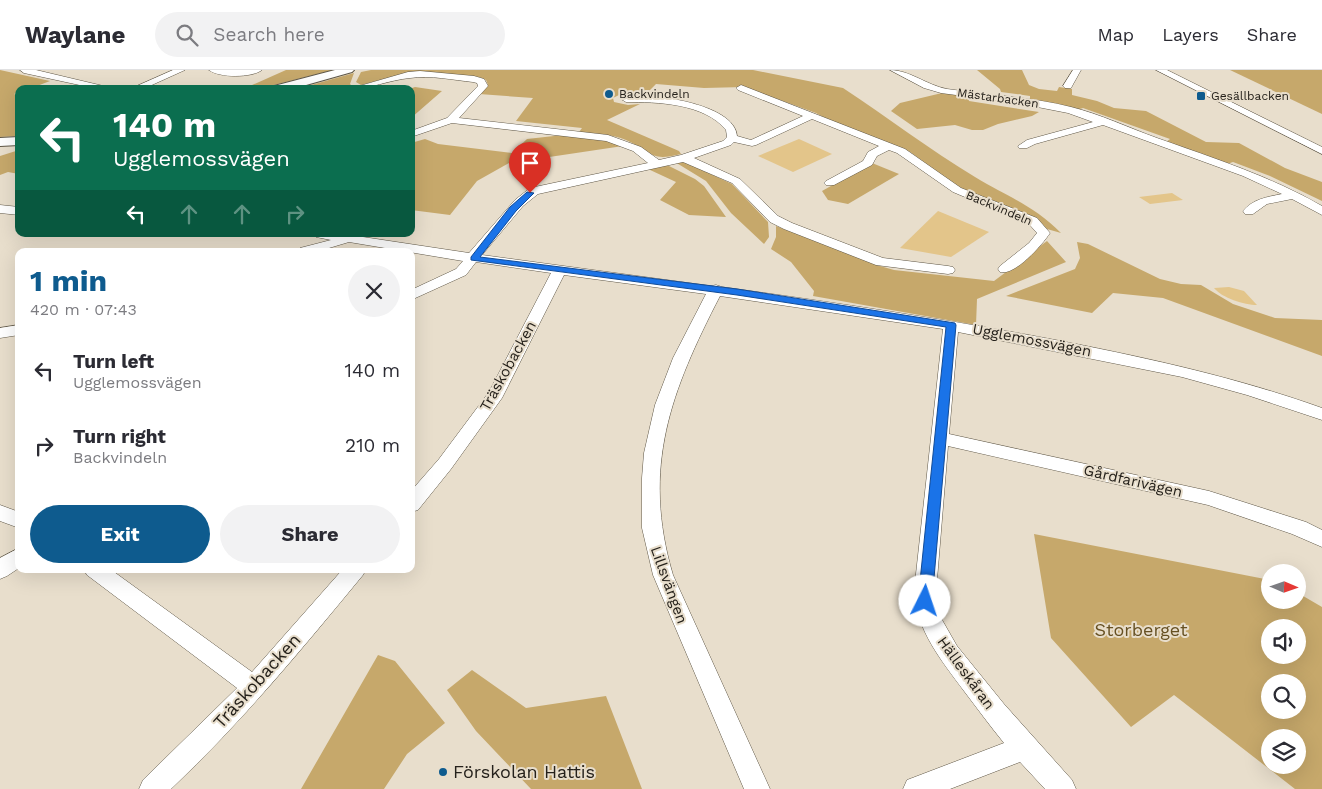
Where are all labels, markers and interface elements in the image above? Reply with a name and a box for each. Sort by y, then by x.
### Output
search box [155,12,505,57]
text: Waylane [25,21,125,49]
icon: search [173,21,201,49]
text: Search here [213,23,325,46]
text: Map [1097,24,1134,45]
text: Layers [1162,24,1219,45]
text: Share [1247,24,1297,45]
street label: Mästarbacken [956,85,1040,111]
place label: Backvindeln [619,87,690,101]
marker: Backvindeln [603,88,615,100]
place label: Gesällbacken [1211,89,1289,103]
marker: Gesällbacken [1195,90,1207,102]
text: 140 m [113,104,216,146]
icon: left [30,105,95,170]
pin [509,142,551,193]
text: Ugglemossvägen [113,146,290,171]
icon: arrive [516,149,544,177]
street label: Backvindeln [964,188,1034,228]
icon: left [122,200,150,228]
icon: ahead [175,200,203,228]
icon: ahead [228,200,256,228]
icon: right [281,200,309,228]
text: 1 min [30,263,107,298]
button: close [348,265,400,317]
text: 420 m · 07:43 [30,300,137,319]
street label: Träskobacken [476,318,540,414]
street label: Ugglemossvägen [971,320,1093,360]
text: Turn left [73,350,154,373]
icon: left [30,357,58,385]
text: 140 m [345,359,400,382]
text: Ugglemossvägen [73,373,202,392]
text: Turn right [73,425,166,448]
icon: right [30,432,58,460]
text: 210 m [345,434,400,457]
text: Backvindeln [73,448,167,467]
street label: Gårdfarivägen [1082,461,1184,501]
button: Exit [30,505,210,563]
button: Share [220,505,400,563]
street label: Lillsvängen [647,544,691,626]
north arrow [1261,564,1306,609]
map controls [1261,564,1306,774]
position arrow [898,574,950,626]
park label: Storberget [1094,619,1188,640]
button: sound [1261,619,1306,664]
street label: Träskobacken [209,629,305,732]
street label: Hälleskåran [934,633,998,713]
button: search [1261,674,1306,719]
button: layers [1261,729,1306,774]
place label: Förskolan Hattis [453,761,595,782]
marker: Förskolan Hattis [437,766,449,778]

